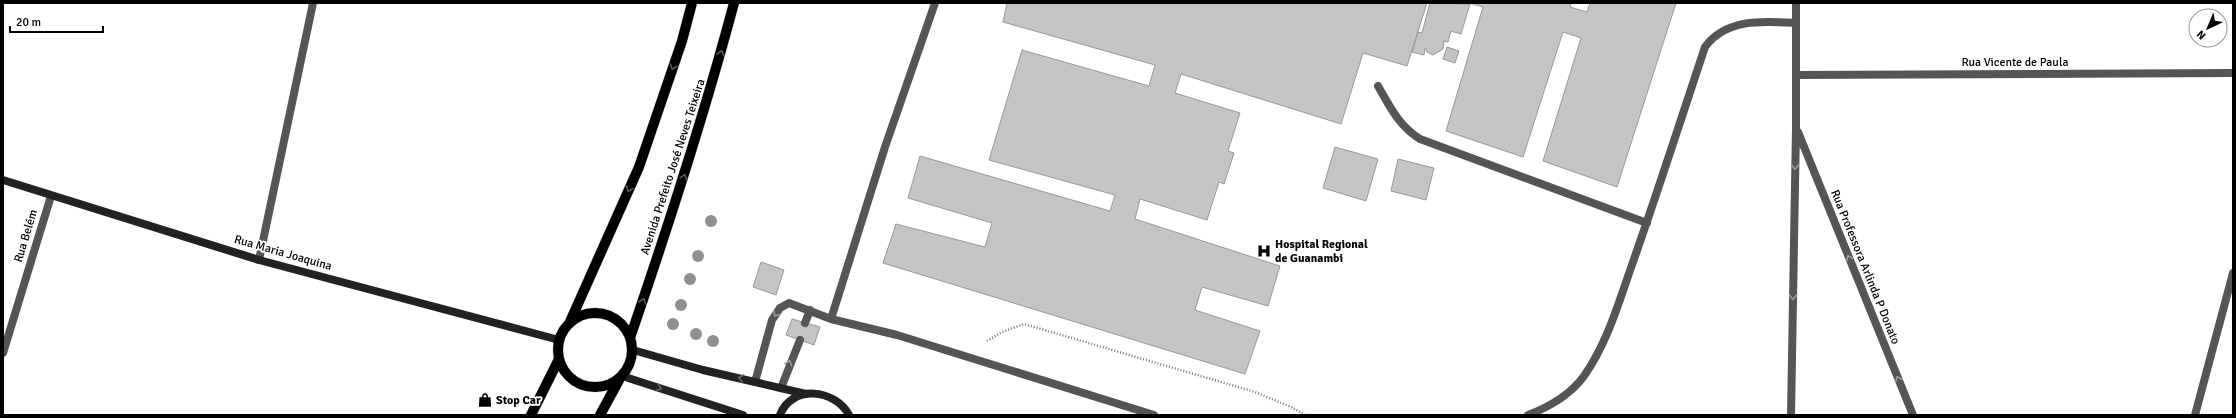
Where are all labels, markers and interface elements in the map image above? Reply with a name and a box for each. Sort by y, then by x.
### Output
scale bar [10,8,103,34]
north arrow [2188,8,2228,48]
text: 20 m [16,15,41,30]
text: N [2194,27,2209,42]
one-way arrow [716,49,725,56]
street label: Rua Vicente de Paula [1961,55,2069,70]
one-way arrow [669,64,678,71]
street label: Avenida Prefeito José Neves Teixeira [637,77,709,257]
one-way arrow [1791,164,1799,170]
one-way arrow [679,174,688,181]
one-way arrow [626,185,634,193]
street label: Rua Professora Arlinda P Donato [1827,188,1903,346]
street label: Rua Belém [11,208,41,264]
street label: Rua Maria Joaquina [232,232,334,274]
place label: Hospital Regional de Guanambi [1275,237,1368,266]
hospital icon: Hospital Regional de Guanambi [1256,243,1272,259]
one-way arrow [1846,255,1854,263]
one-way arrow [1789,294,1797,300]
one-way arrow [638,297,647,304]
one-way arrow [774,309,781,316]
one-way arrow [784,360,793,367]
one-way arrow [737,375,744,383]
one-way arrow [1894,375,1902,382]
one-way arrow [655,383,662,392]
shop icon: Stop Car [477,392,493,408]
place label: Stop Car [496,393,541,408]

